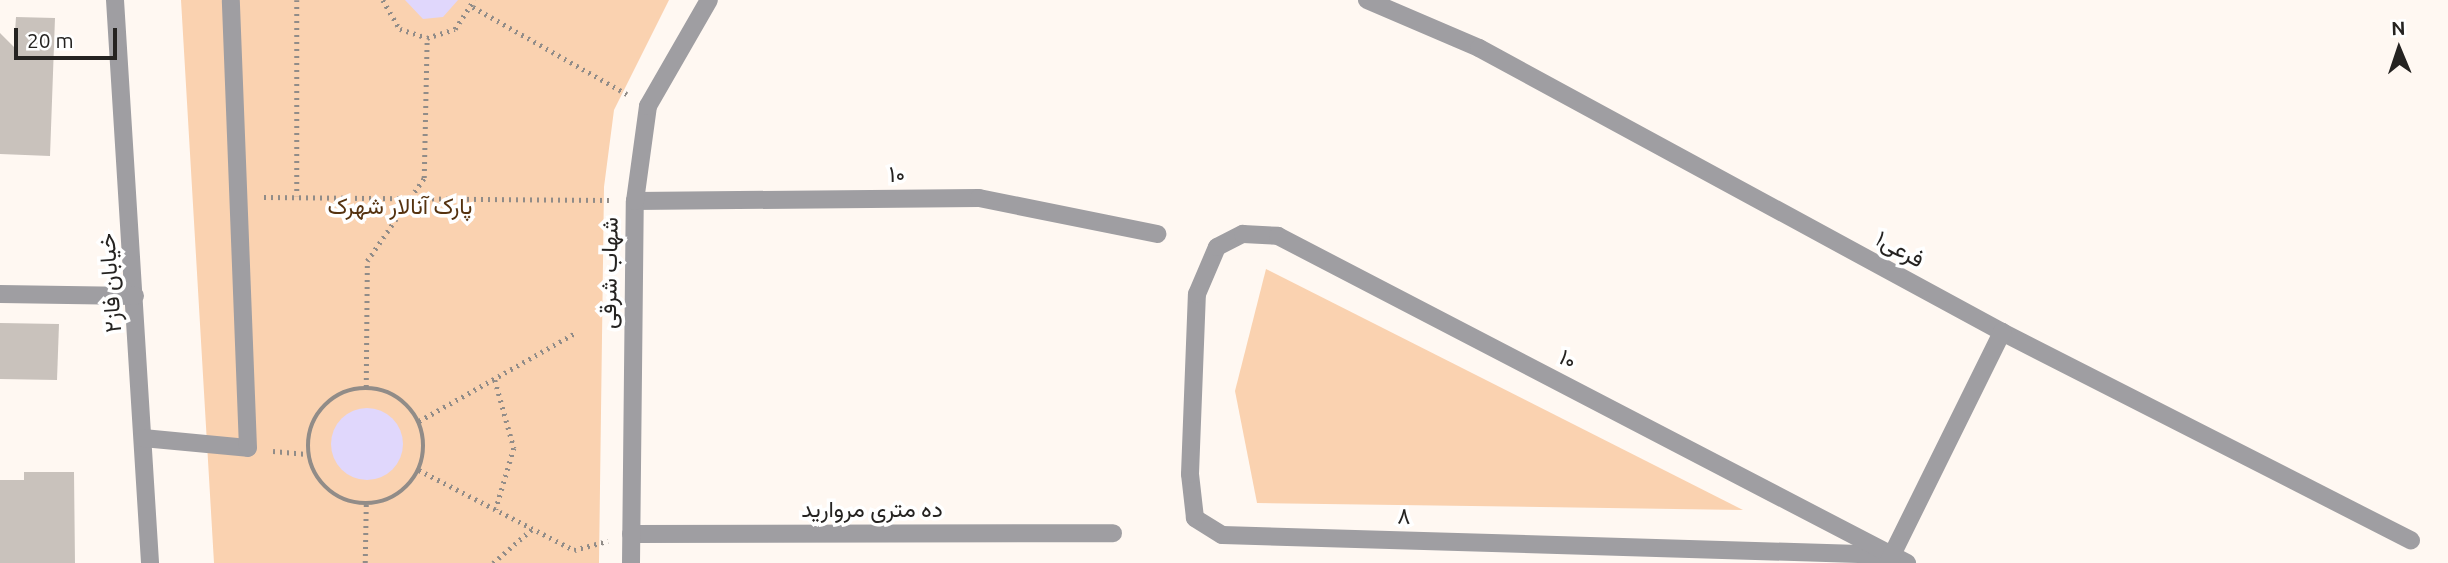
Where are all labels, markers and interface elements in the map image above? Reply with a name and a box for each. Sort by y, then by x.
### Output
scale bar [18,14,121,58]
north arrow [2364,14,2434,84]
text: N [2391,17,2406,39]
text: 20 m [27,28,74,52]
street label: ۱۰ [889,160,905,188]
park label: پارک آنالار شهرک [328,192,472,220]
street label: شهاب شرقی [594,217,624,329]
street label: فرعی۱ [1871,225,1929,273]
street label: خیابان فاز۲ [93,232,127,334]
street label: ۱۰ [1554,343,1582,375]
street label: ده متری مروارید [801,495,943,523]
street label: ۸ [1397,502,1411,530]

